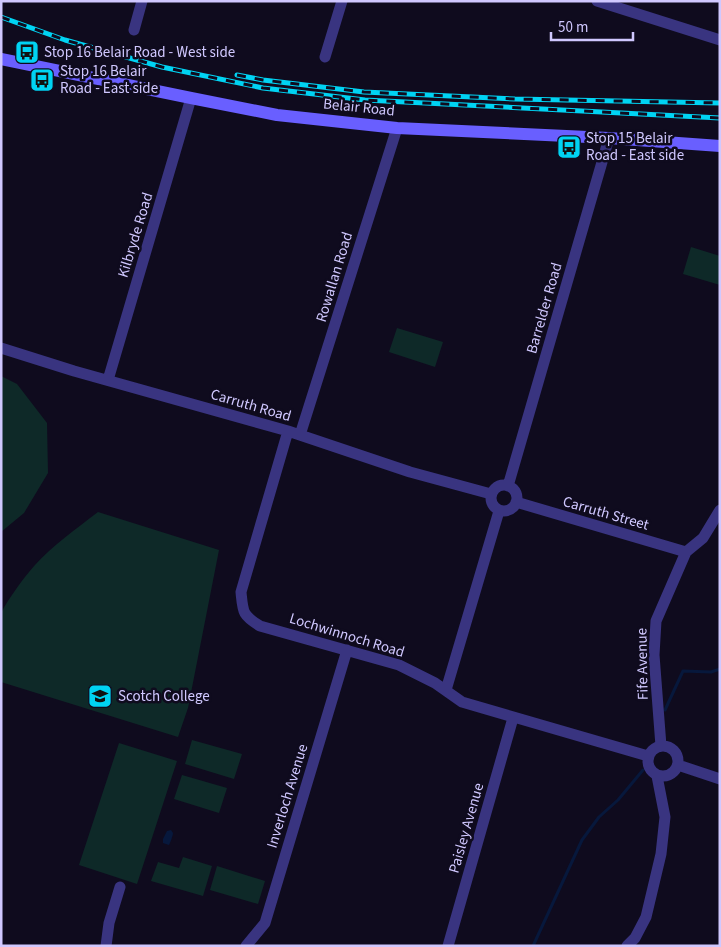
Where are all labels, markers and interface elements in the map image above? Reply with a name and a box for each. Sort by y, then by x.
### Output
scale bar [551,10,634,42]
text: 50 m [558,17,588,38]
bus stop icon: Stop 16 Belair Road - West side [14,39,40,65]
place label: Stop 16 Belair Road - West side [44,42,235,63]
place label: Stop 16 Belair Road - East side [60,61,158,99]
bus stop icon: Stop 16 Belair Road - East side [29,67,55,93]
street label: Belair Road [322,93,396,122]
place label: Stop 15 Belair Road - East side [586,128,684,166]
bus stop icon: Stop 15 Belair Road - East side [556,134,582,160]
street label: Kilbryde Road [113,190,158,280]
street label: Rowallan Road [311,229,358,325]
street label: Barrelder Road [521,260,568,356]
street label: Carruth Road [208,384,294,427]
street label: Carruth Street [560,491,651,536]
street label: Lochwinnoch Road [287,608,407,663]
street label: Fife Avenue [631,628,654,700]
school or university icon: Scotch College [87,683,113,709]
place label: Scotch College [118,686,210,707]
street label: Inverloch Avenue [262,741,313,851]
street label: Paisley Avenue [444,781,489,876]

